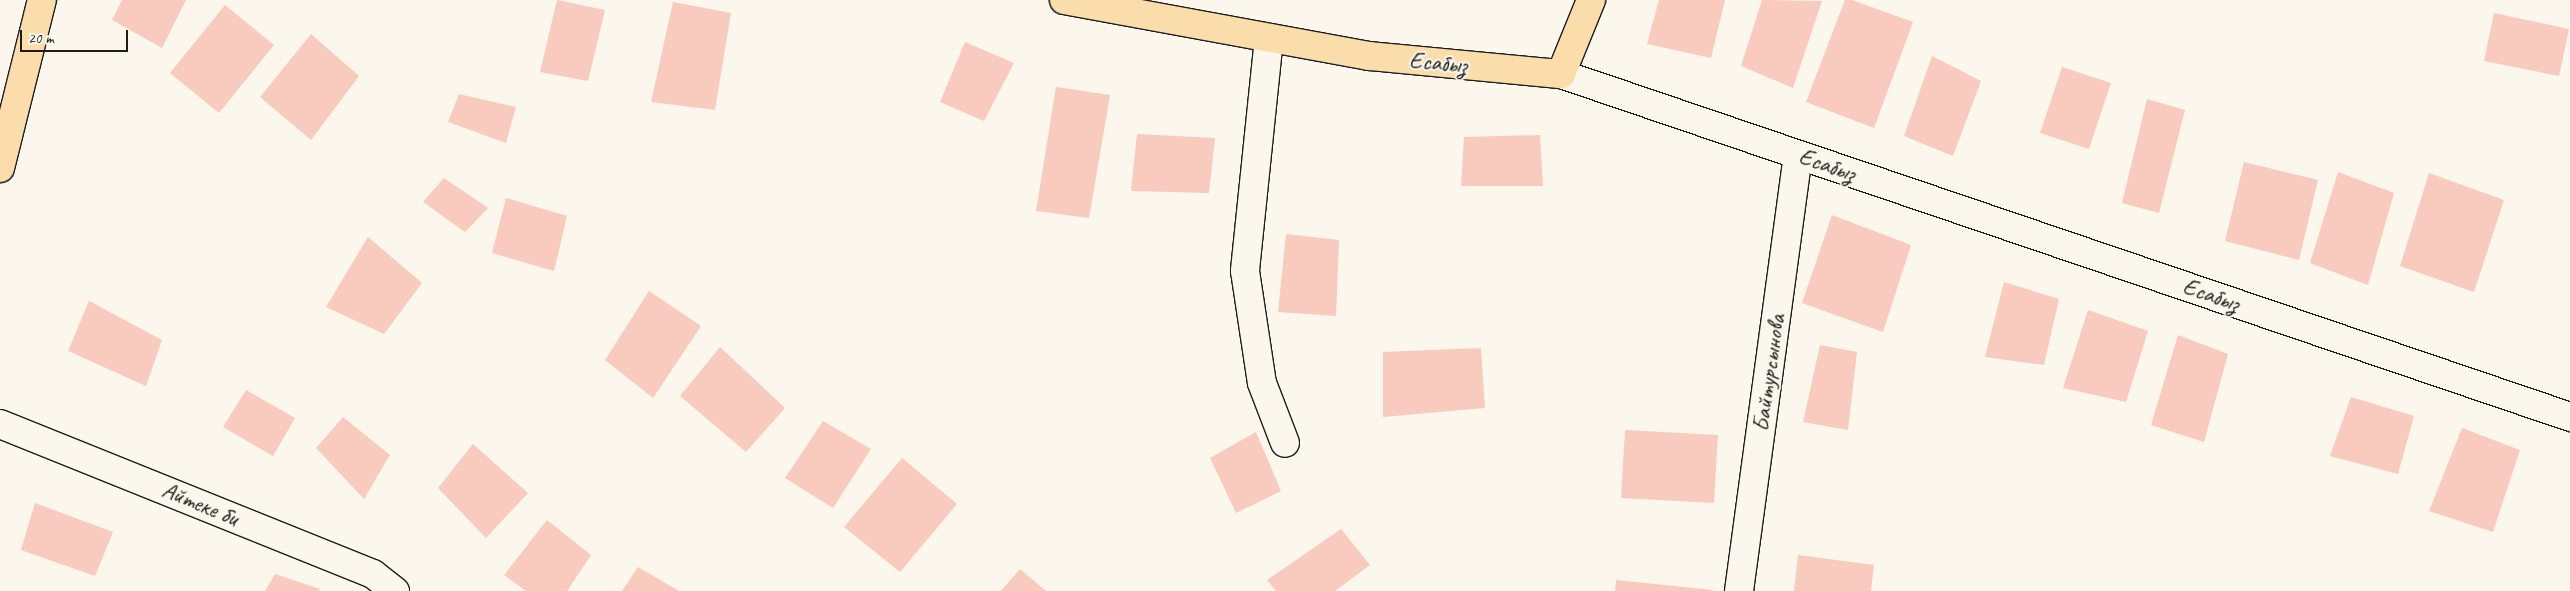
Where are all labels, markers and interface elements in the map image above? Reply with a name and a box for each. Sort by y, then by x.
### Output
scale bar [22,20,130,52]
text: 20 m [28,29,54,48]
street label: Есабыз [1408,46,1468,80]
street label: Есабыз [1795,142,1859,188]
street label: Есабыз [2179,272,2243,318]
street label: Байтурсынова [1747,313,1791,433]
street label: Айтеке би [157,476,243,532]

